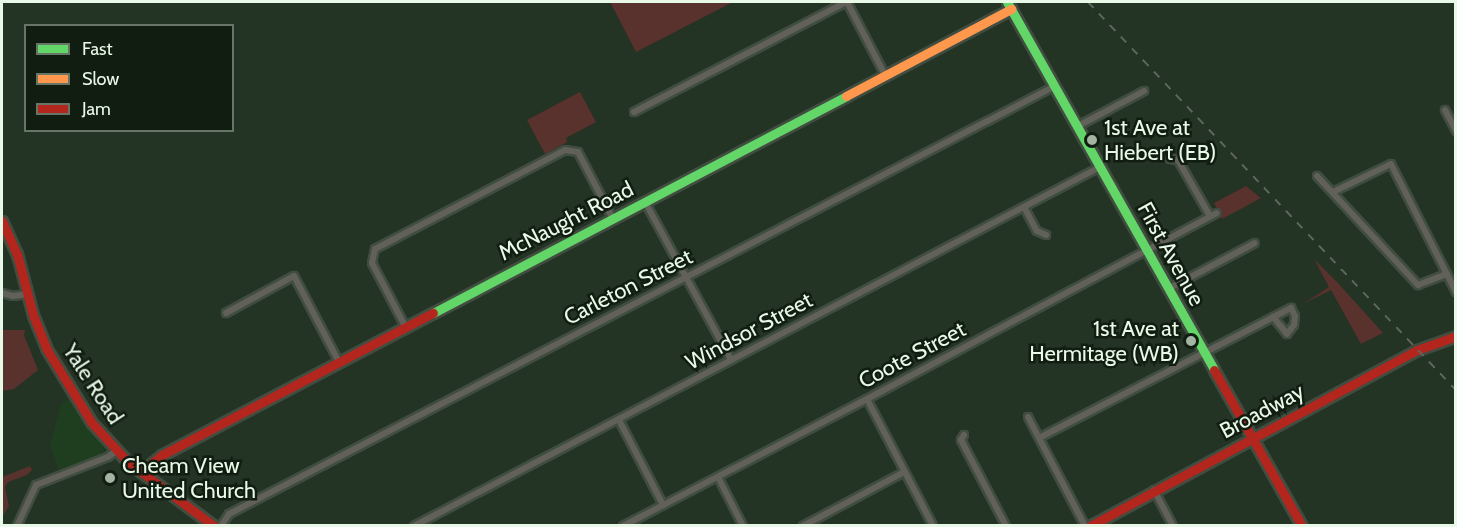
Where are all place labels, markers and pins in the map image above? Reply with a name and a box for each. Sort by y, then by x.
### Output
place label: 1st Ave at Hiebert (EB) [1104,114,1216,166]
marker: 1st Ave at Hiebert (EB) [1085,133,1099,147]
place label: 1st Ave at Hermitage (WB) [1029,315,1179,366]
marker: 1st Ave at Hermitage (WB) [1184,334,1198,348]
place label: Cheam View United Church [122,452,256,504]
marker: Cheam View United Church [103,471,117,485]

